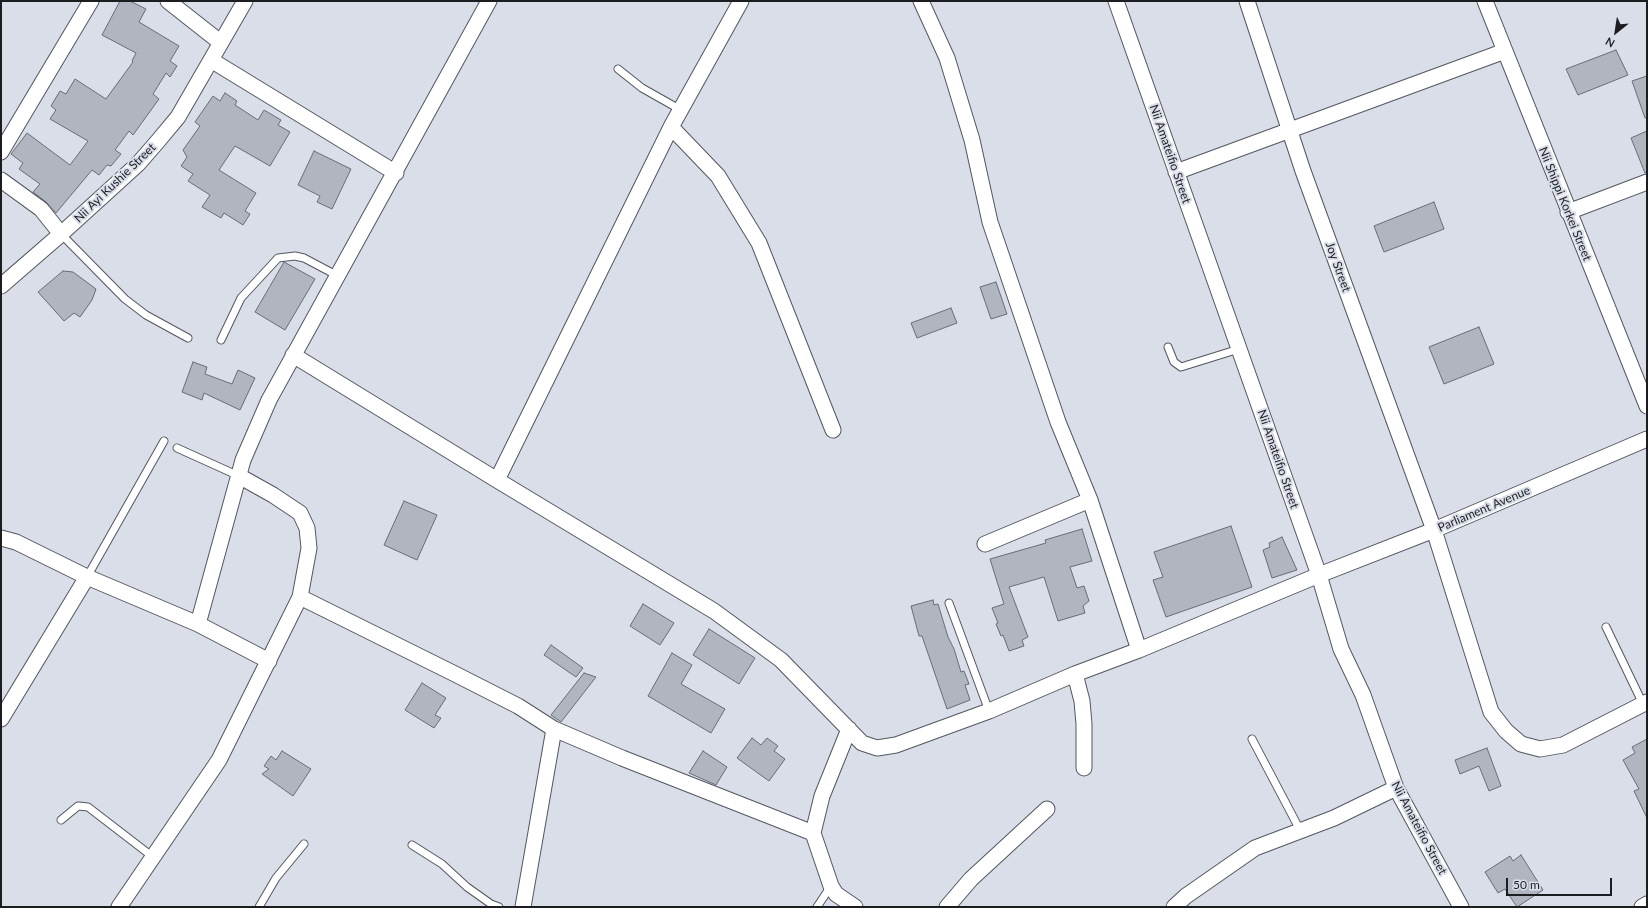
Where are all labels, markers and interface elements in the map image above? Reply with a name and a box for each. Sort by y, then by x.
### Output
north arrow [1596,12,1636,52]
text: N [1603,35,1617,51]
street label: Nii Amateifio Street [1146,103,1194,205]
street label: Nii Ayi Kushie Street [71,140,159,226]
street label: Nii Shippi Korkei Street [1536,145,1594,263]
street label: Joy Street [1322,240,1354,294]
street label: Nii Amateifio Street [1254,408,1302,510]
street label: Parliament Avenue [1436,483,1532,535]
street label: Nii Amateifio Street [1388,779,1450,877]
scale bar [1508,870,1614,896]
text: 50 m [1513,877,1540,892]

